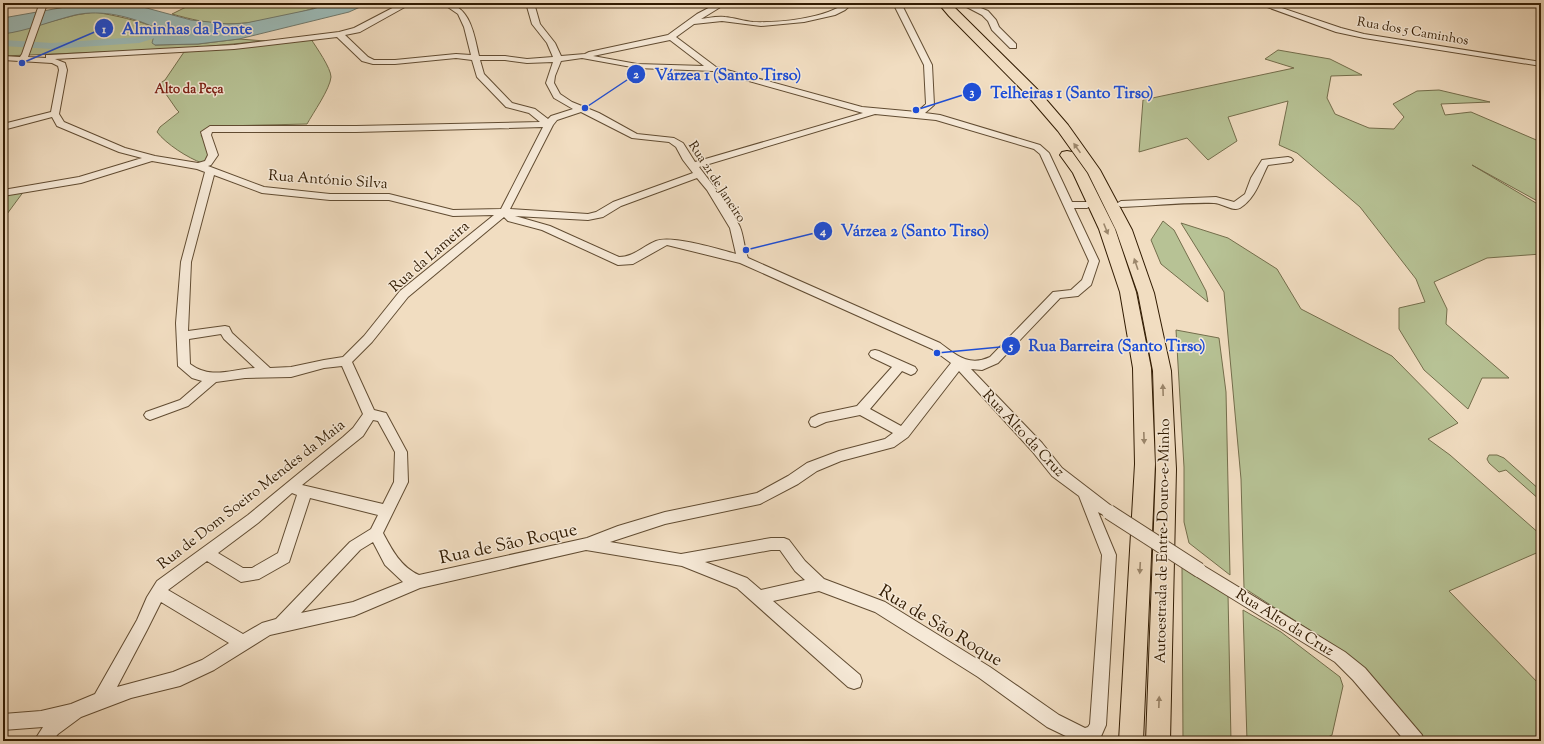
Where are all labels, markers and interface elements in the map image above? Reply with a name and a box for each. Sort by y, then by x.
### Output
street label: Rua dos 5 Caminhos [1356,13,1470,51]
callout: Alminhas da Ponte [94,14,260,42]
text: Alminhas da Ponte [122,19,253,42]
text: 1 [101,21,107,39]
callout: Várzea 1 (Santo Tirso) [626,60,809,88]
text: Várzea 1 (Santo Tirso) [655,65,801,88]
text: 2 [633,66,639,84]
callout: Telheiras 1 (Santo Tirso) [962,78,1161,106]
district label: Alto da Peça [154,81,224,99]
text: Telheiras 1 (Santo Tirso) [991,83,1153,106]
text: 3 [970,84,975,102]
street label: Rua 21 de Janeiro [683,138,749,226]
one-way arrow [1073,143,1081,153]
street label: Rua António Silva [267,166,388,195]
street label: Rua da Lameira [386,216,475,298]
callout: Várzea 2 (Santo Tirso) [813,217,997,245]
text: Várzea 2 (Santo Tirso) [841,221,989,244]
text: 4 [819,223,826,241]
one-way arrow [1103,223,1110,235]
one-way arrow [1133,257,1139,269]
callout: Rua Barreira (Santo Tirso) [1001,332,1214,360]
text: Rua Barreira (Santo Tirso) [1028,336,1206,359]
text: 5 [1008,338,1014,356]
one-way arrow [1160,383,1166,396]
street label: Rua Alto da Cruz [977,386,1069,482]
street label: Rua de Dom Soeiro Mendes da Maia [154,415,350,575]
street label: Autoestrada de Entre-Douro-e-Minho [1151,418,1176,664]
one-way arrow [1141,432,1147,445]
street label: Rua de São Roque [437,518,580,572]
one-way arrow [1137,562,1143,575]
street label: Rua de São Roque [873,579,1007,674]
street label: Rua Alto da Cruz [1231,585,1338,662]
one-way arrow [1156,695,1162,708]

